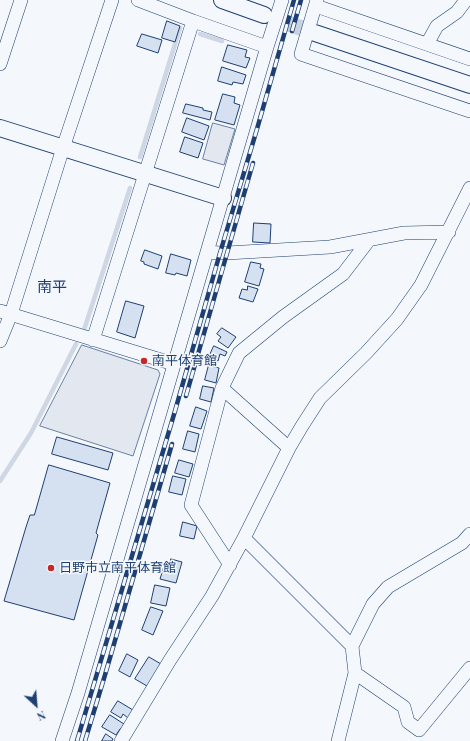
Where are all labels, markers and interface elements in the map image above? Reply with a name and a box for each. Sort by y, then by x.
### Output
district label: 南平 [37,278,67,296]
place label: 南平体育館 [152,353,217,369]
marker: 南平体育館 [139,356,149,366]
place label: 日野市立南平体育館 [59,560,176,576]
marker: 日野市立南平体育館 [46,563,56,573]
north arrow [16,685,56,725]
text: N [35,708,48,725]

